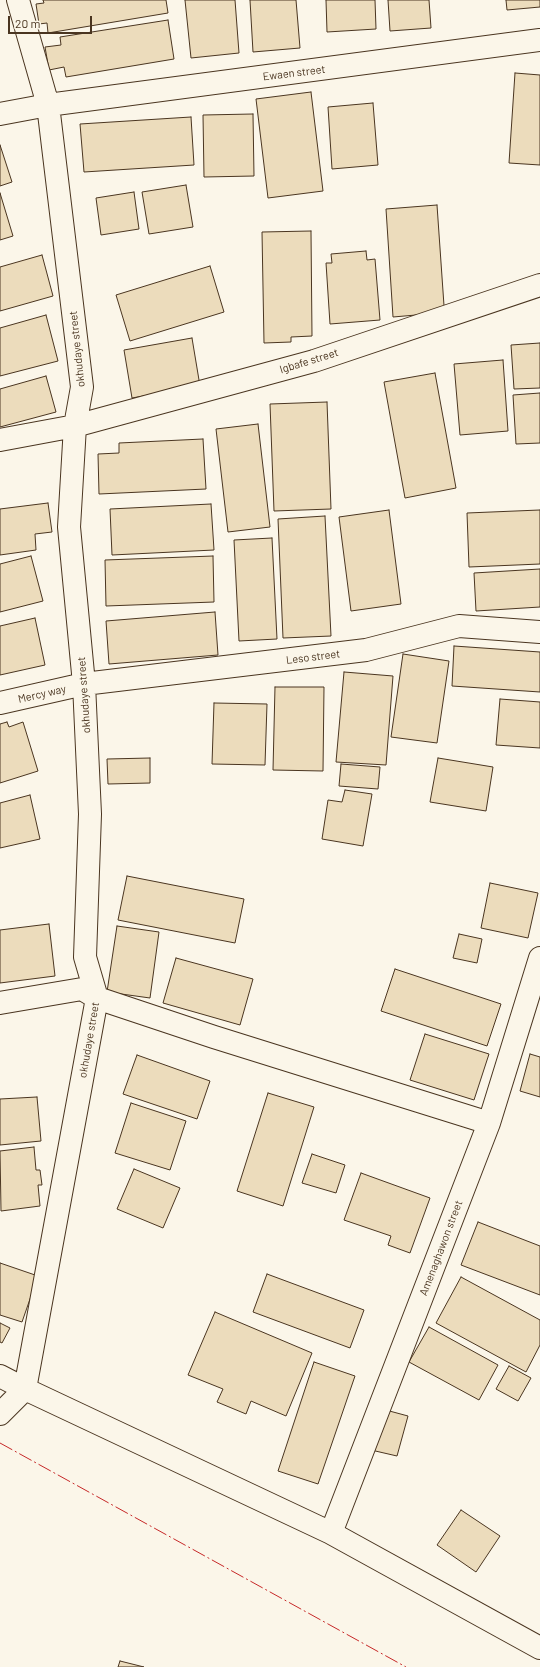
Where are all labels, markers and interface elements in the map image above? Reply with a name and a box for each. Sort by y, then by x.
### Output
scale bar [10,8,94,34]
text: 20 m [15,16,41,30]
street label: Ewaen street [262,63,326,83]
street label: okhudaye street [66,310,88,388]
street label: Igbafe street [278,346,340,376]
street label: Leso street [285,647,341,667]
street label: okhudaye street [75,656,93,734]
street label: Mercy way [17,682,67,706]
street label: okhudaye street [76,1001,102,1079]
street label: Amenaghawon street [417,1198,465,1298]

